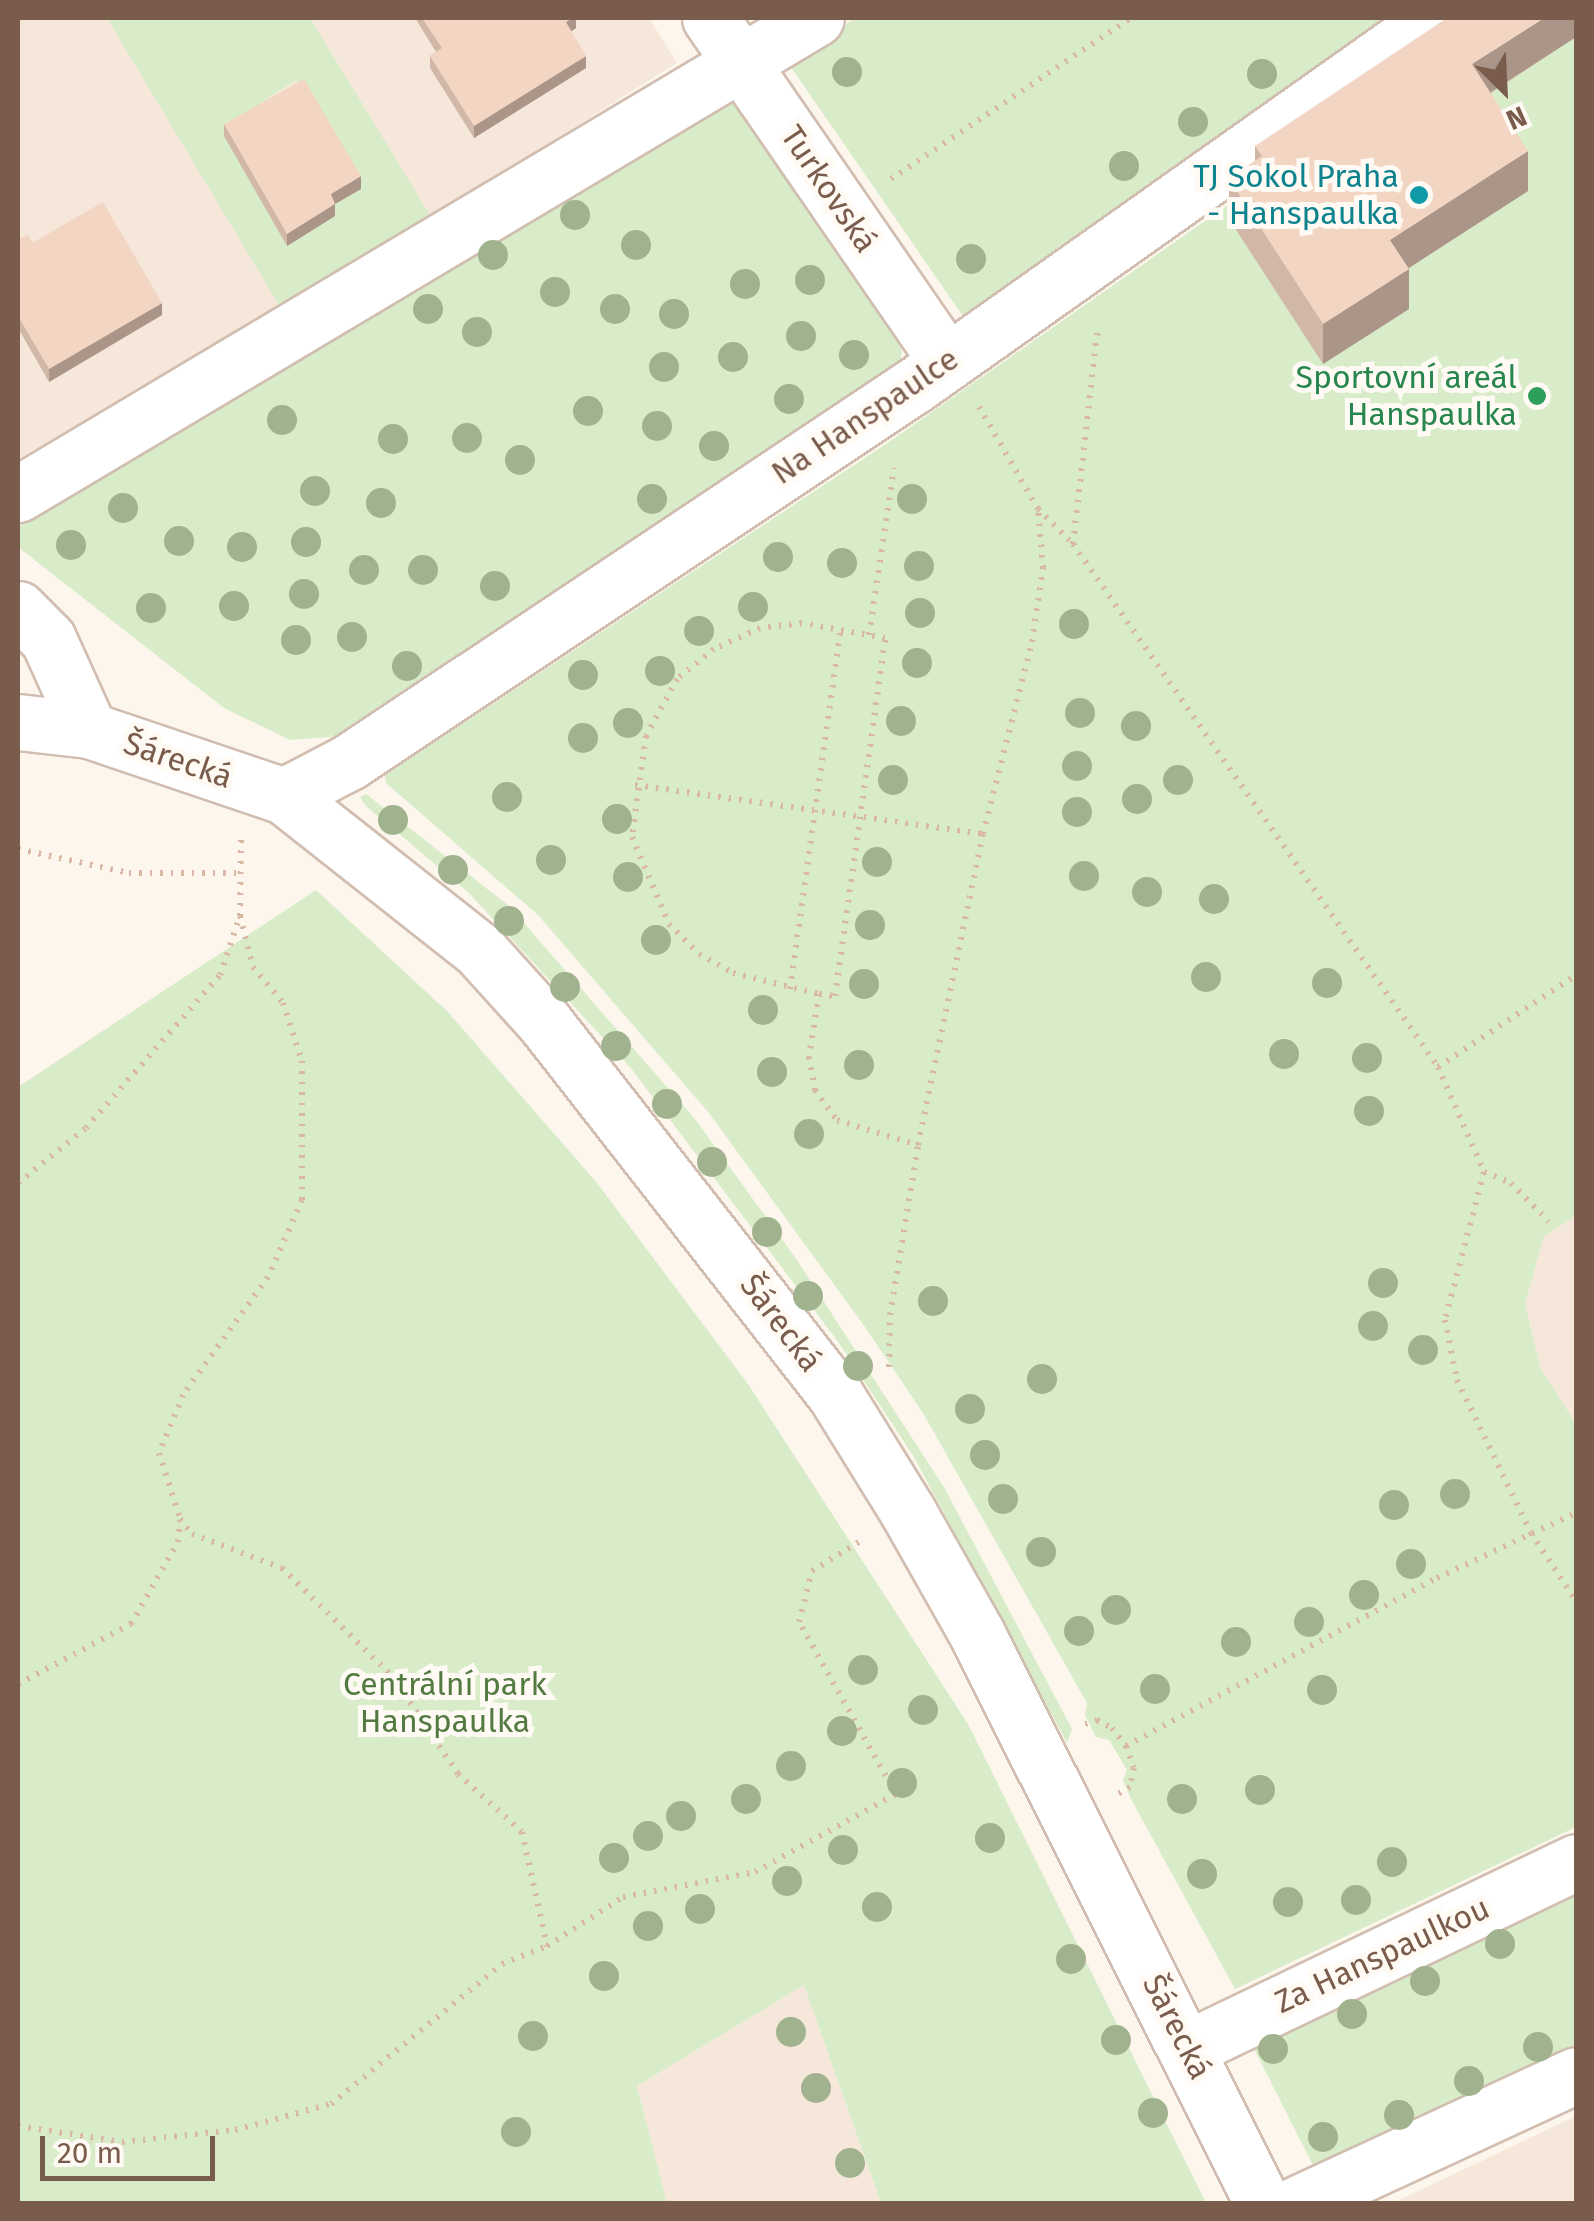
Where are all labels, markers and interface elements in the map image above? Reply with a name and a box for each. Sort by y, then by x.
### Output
north arrow [1454,40,1554,140]
text: N [1501,99,1532,137]
street label: Turkovská [773,118,885,260]
place label: TJ Sokol Praha - Hanspaulka [1193,158,1399,233]
marker: TJ Sokol Praha - Hanspaulka [1408,184,1430,206]
street label: Na Hanspaulce [764,340,966,492]
place label: Sportovní areál Hanspaulka [1295,359,1517,434]
marker: Sportovní areál Hanspaulka [1526,385,1548,407]
street label: Šárecká [119,724,237,796]
street label: Šárecká [732,1267,830,1379]
park label: Centrální park Hanspaulka [343,1666,547,1741]
street label: Za Hanspaulkou [1269,1888,1495,2022]
street label: Šárecká [1134,1968,1220,2086]
scale bar [45,2116,220,2178]
text: 20 m [57,2135,122,2171]

